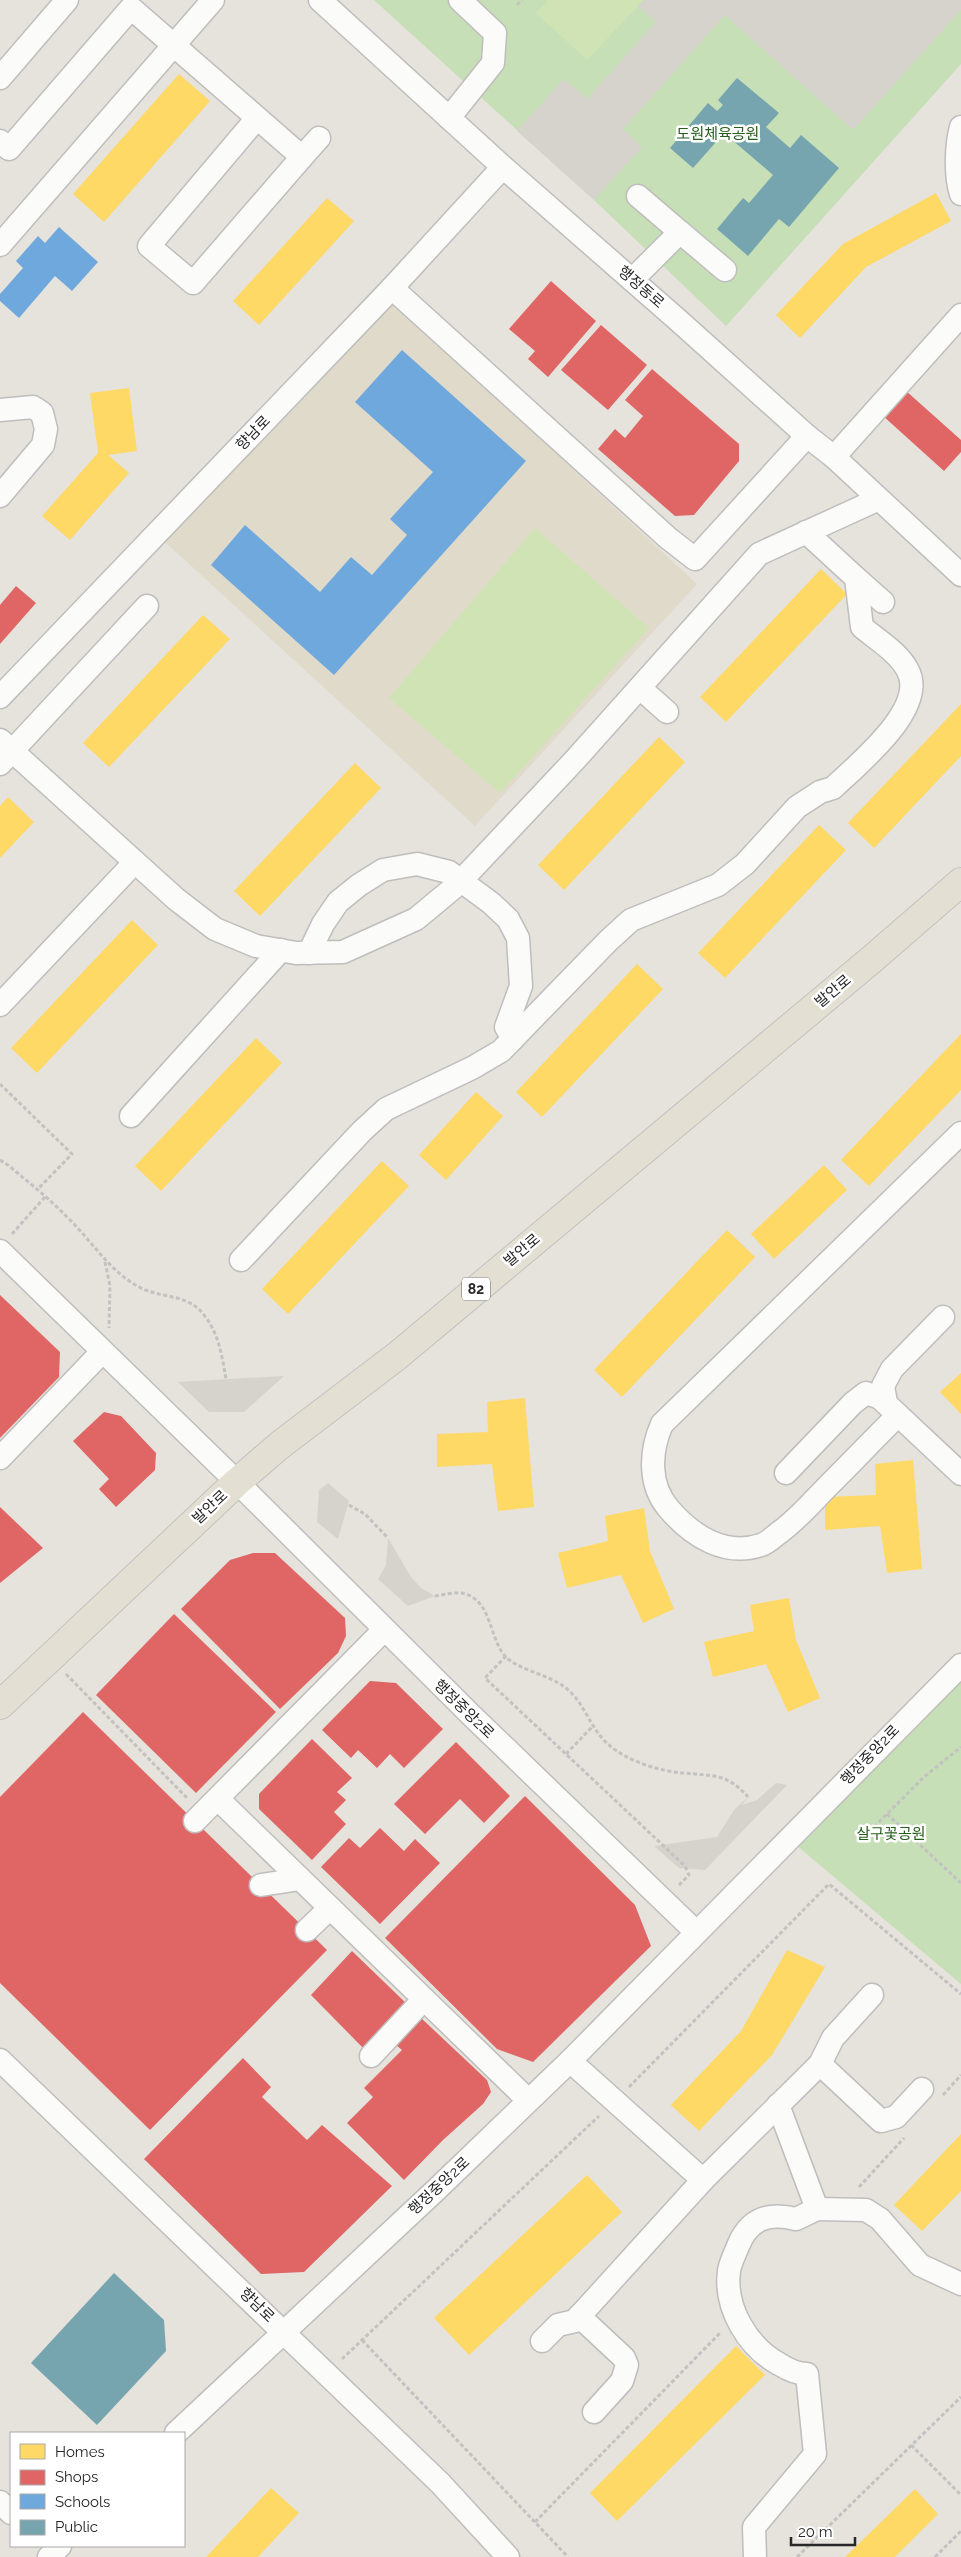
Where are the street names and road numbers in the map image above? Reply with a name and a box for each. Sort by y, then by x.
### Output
street label: 행정동로 [614,262,668,312]
street label: 향남로 [232,412,274,454]
street label: 발안로 [811,971,855,1011]
street label: 발안로 [500,1230,544,1270]
road number: 82 [462,1278,490,1300]
street label: 발안로 [189,1486,231,1528]
street label: 행정중앙2로 [430,1676,498,1742]
street label: 행정중앙2로 [837,1721,903,1789]
street label: 행정중앙2로 [405,2153,473,2219]
street label: 향남로 [236,2284,278,2326]

